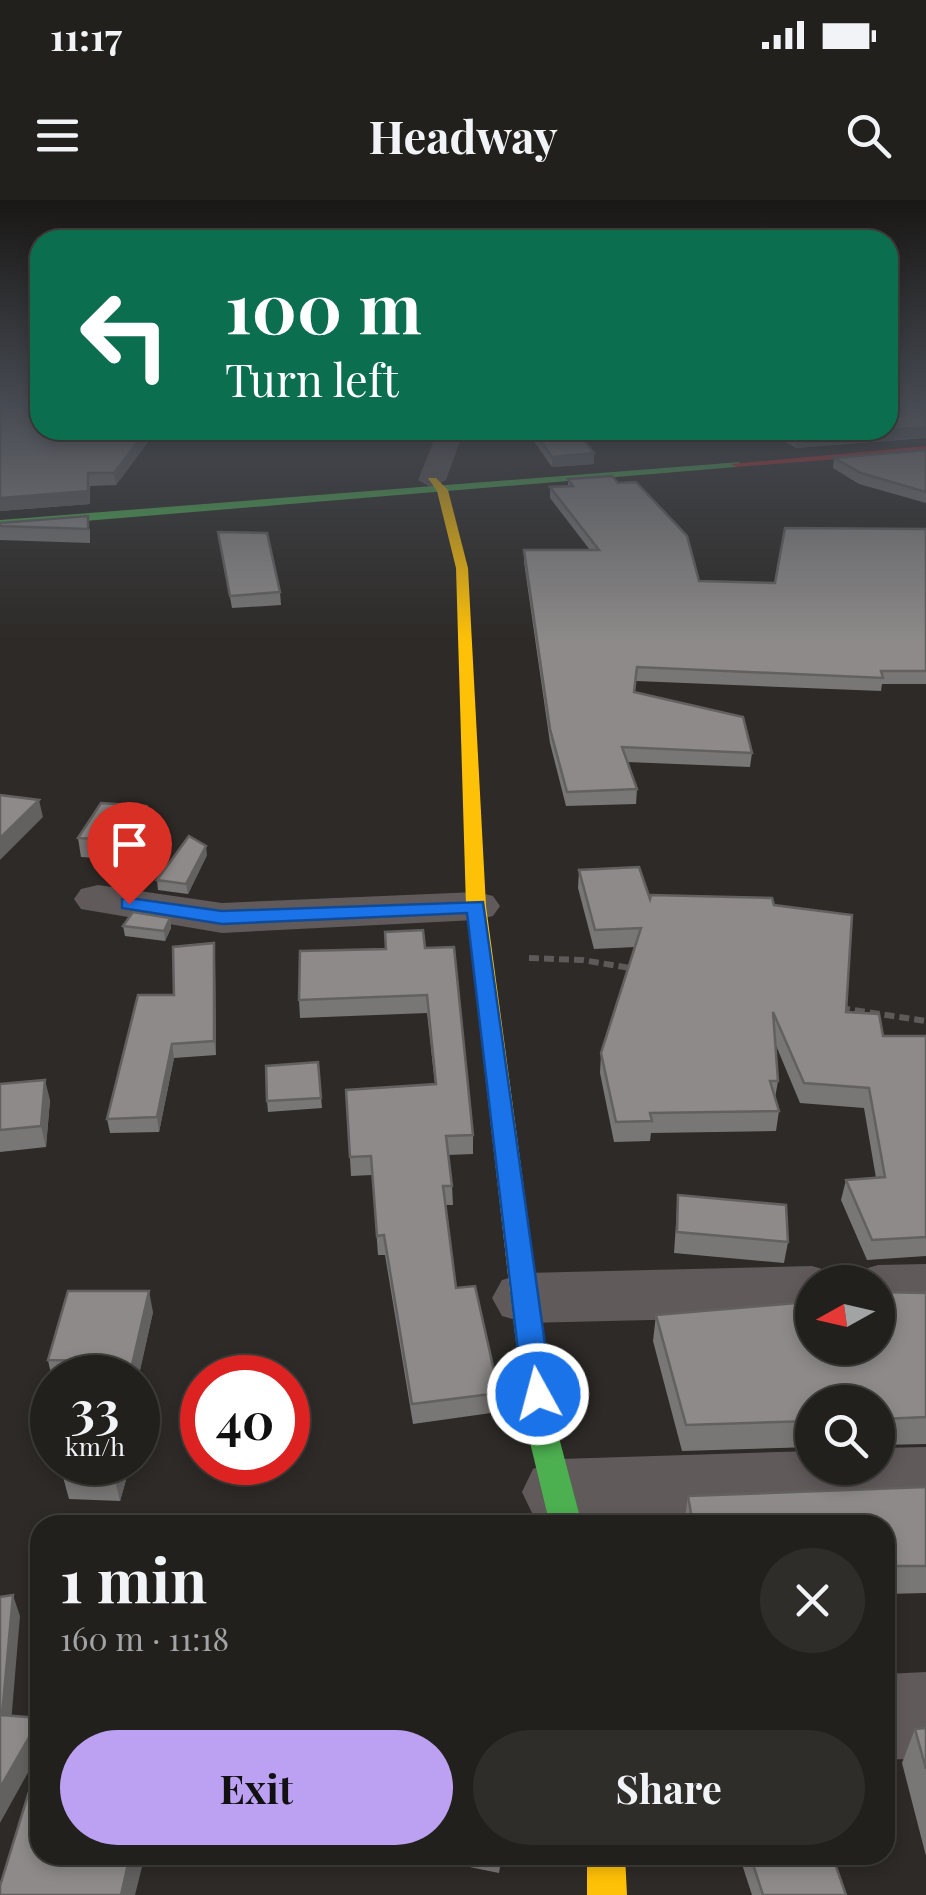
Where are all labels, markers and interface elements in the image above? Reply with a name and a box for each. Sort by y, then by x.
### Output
text: 11:17 [50,10,122,61]
text: Headway [368,105,558,165]
icon: menu [30,108,85,163]
icon: search [841,108,896,163]
text: 100 m [225,258,422,352]
icon: left [60,270,190,400]
text: Turn left [225,348,399,408]
pin [87,802,172,905]
icon: arrive [102,817,157,872]
north arrow [795,1265,895,1365]
map controls [795,1265,895,1485]
position arrow [486,1342,590,1446]
speed limit sign: 40 [180,1355,310,1485]
text: 33 [71,1374,119,1441]
button: search [795,1385,895,1485]
text: km/h [65,1429,125,1462]
text: 1 min [60,1538,207,1618]
button: close [760,1548,865,1653]
text: 160 m · 11:18 [60,1616,229,1659]
button: Exit [60,1730,453,1845]
button: Share [473,1730,865,1845]

